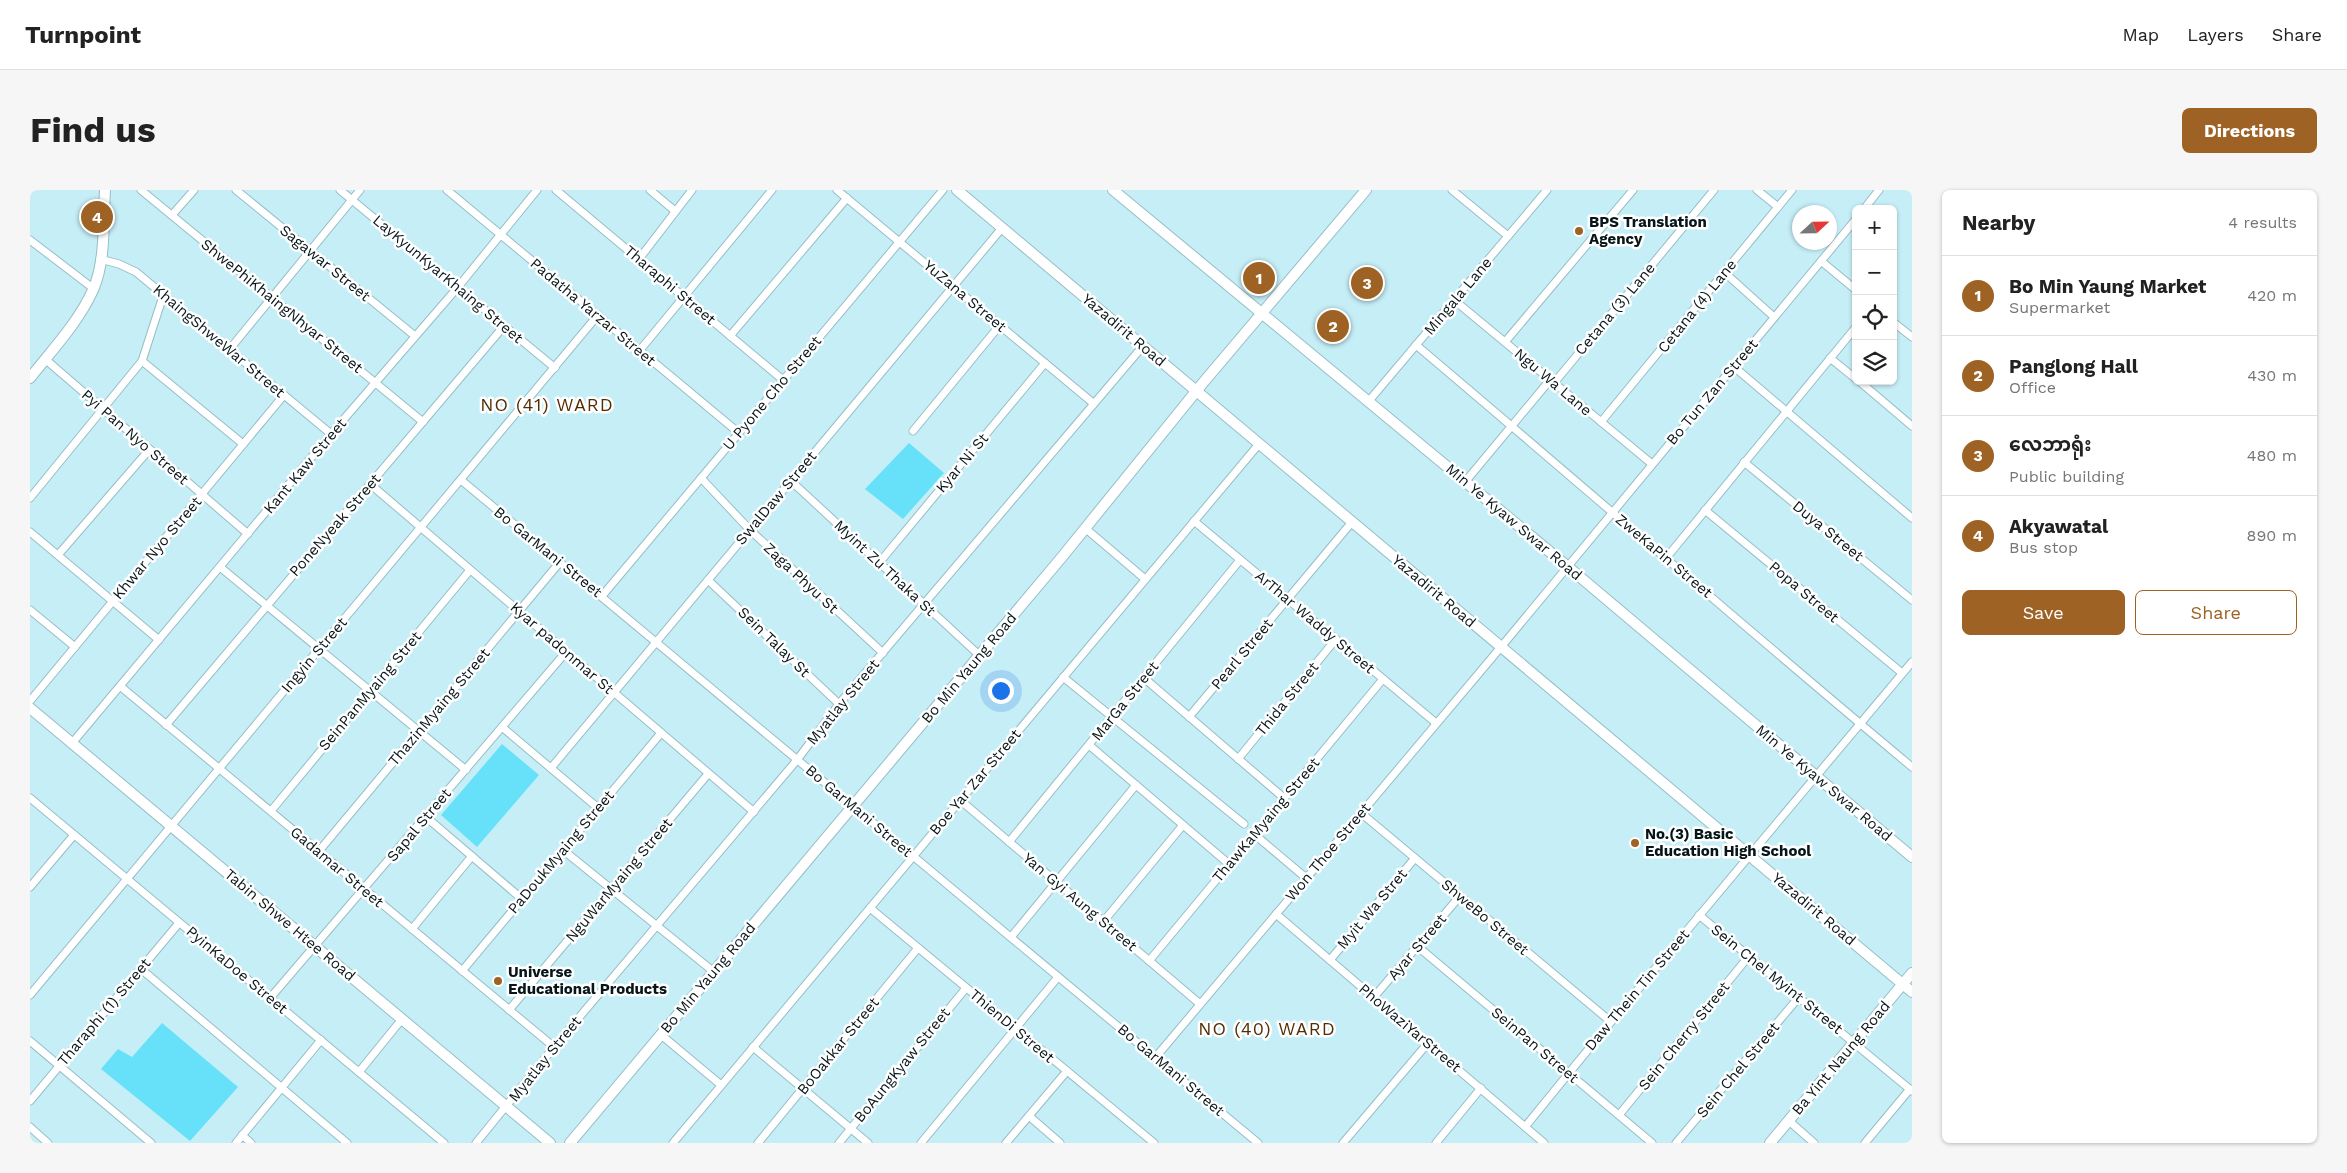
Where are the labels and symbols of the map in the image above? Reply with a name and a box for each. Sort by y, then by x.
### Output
pin: 4 [81,198,113,236]
north arrow [1792,205,1837,250]
street label: LayKyunKyarKhaing Street [369,211,527,348]
place label: BPS Translation Agency [1589,213,1707,248]
street label: Sagawar Street [276,221,374,305]
marker: BPS Translation Agency [1573,225,1585,237]
street label: ShwePhiKhaingNhyar Street [197,235,367,377]
street label: Tharaphi Street [621,242,720,329]
street label: Padatha Yarzar Street [527,254,660,370]
street label: Mingala Lane [1420,254,1496,338]
street label: YuZana Street [920,256,1011,336]
street label: Cetana (4) Lane [1654,256,1740,356]
pin: 1 [1243,259,1275,297]
street label: Cetana (3) Lane [1571,259,1659,359]
pin: 3 [1351,264,1383,302]
street label: KhaingShweWar Street [149,281,289,402]
street label: Yazadirit Road [1078,290,1170,370]
pin: 2 [1317,307,1349,345]
street label: U Pyone Cho Street [719,332,825,454]
street label: Bo Tun Zan Street [1662,335,1762,449]
street label: Ngu Wa Lane [1511,344,1595,420]
street label: Pyi Pan Nyo Street [78,386,193,489]
district label: NO (41) WARD [480,394,614,415]
street label: Kant Kaw Street [260,414,351,517]
street label: Kyar Ni St [932,429,993,496]
street label: SwalDaw Street [732,447,821,548]
street label: Min Ye Kyaw Swar Road [1442,460,1586,584]
street label: PoneNyeak Street [285,469,385,580]
street label: Khwar Nyo Street [109,492,206,603]
street label: Duya Street [1789,497,1868,566]
street label: Bo GarMani Street [490,503,606,602]
street label: ZweKaPin Street [1612,510,1717,602]
street label: Myint Zu Thaka St [830,516,940,620]
street label: Zaga Phyu St [760,539,843,618]
street label: Yazadirit Road [1388,551,1480,631]
street label: Popa Street [1765,558,1843,627]
street label: ArThar Waddy Street [1251,567,1379,678]
street label: Kyar padonmar St [507,598,618,698]
street label: Sein Talay St [734,603,814,681]
street label: Bo Min Yaung Road [918,609,1020,727]
street label: Ingyin Street [277,613,351,696]
street label: Pearl Street [1207,614,1277,693]
street label: SeinPanMyaing Stret [315,627,426,754]
street label: ThazinMyaing Street [384,644,494,770]
street label: Myatlay Street [803,655,884,749]
street label: MarGa Street [1088,657,1163,744]
street label: Thida Street [1252,658,1323,740]
your location [988,678,1014,704]
street label: Min Ye Kyaw Swar Road [1752,721,1896,845]
street label: Boe Yar Zar Street [925,725,1025,839]
street label: ThawKaMyaing Street [1209,753,1324,886]
street label: Bo GarMani Street [802,761,917,861]
street label: Sapal Street [383,784,455,865]
street label: PaDoukMyaing Street [504,786,618,917]
street label: Won Thoe Street [1282,799,1375,905]
street label: NguWarMyaing Street [562,814,677,946]
street label: Gadamar Street [287,823,388,912]
place label: No.(3) Basic Education High School [1645,825,1811,860]
marker: No.(3) Basic Education High School [1629,837,1641,849]
street label: Yan Gyi Aung Street [1019,849,1141,956]
street label: Tabin Shwe Htee Road [221,865,359,985]
street label: Myit Wa Stret [1333,865,1411,953]
street label: Yazadirit Road [1768,869,1860,949]
street label: ShweBo Street [1438,875,1533,959]
street label: Ayar Street [1384,910,1450,984]
street label: Bo Min Yaung Road [657,919,759,1037]
street label: Sein Chel Myint Street [1707,920,1847,1038]
street label: PyinKaDoe Street [183,922,292,1018]
street label: Daw Thein Tin Street [1581,925,1694,1054]
street label: Tharaphi (1) Street [54,954,155,1070]
place label: Universe Educational Products [508,963,667,998]
marker: Universe Educational Products [492,975,504,987]
street label: Sein Cherry Street [1635,977,1734,1094]
street label: PhoWaziYarStreet [1355,980,1465,1077]
street label: ThienDi Street [966,985,1059,1067]
street label: BoOakkar Street [793,993,883,1098]
street label: Ba Yint Naung Road [1788,997,1894,1119]
street label: BoAungKyaw Street [850,1003,954,1126]
street label: SeinPan Street [1488,1003,1583,1087]
street label: Myatlay Street [505,1012,586,1106]
district label: NO (40) WARD [1198,1018,1336,1039]
street label: Sein Chel Street [1693,1018,1784,1121]
street label: Bo GarMani Street [1114,1020,1229,1120]

